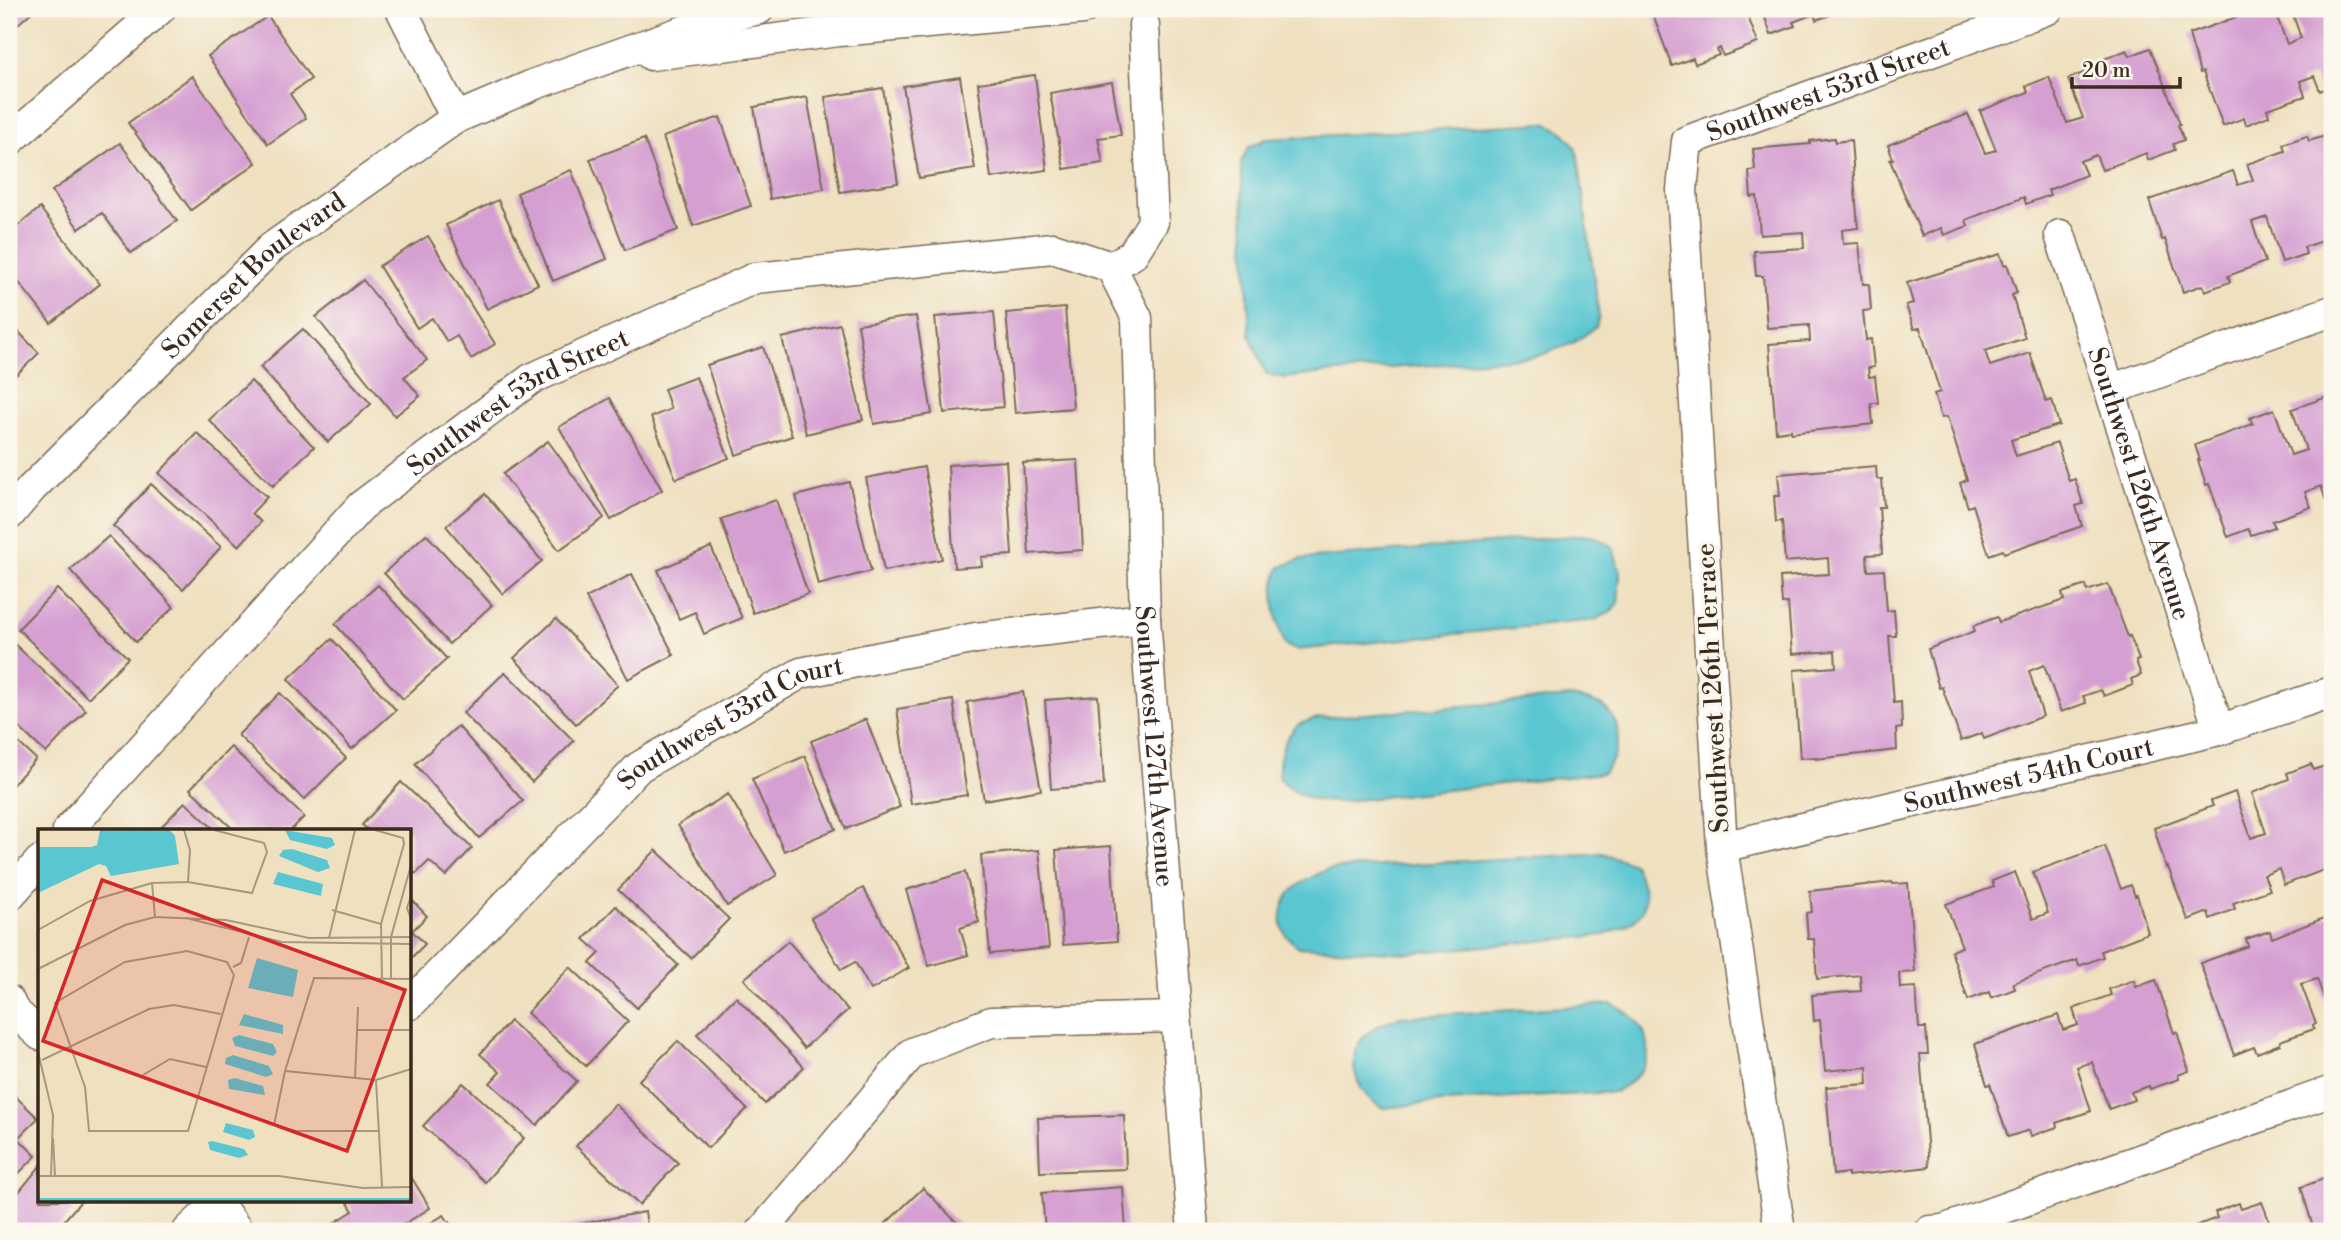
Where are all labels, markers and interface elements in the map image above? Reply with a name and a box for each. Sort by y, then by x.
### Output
street label: Southwest 53rd Street [1702,31,1955,150]
scale bar [2072,46,2180,90]
text: 20 m [2082,58,2131,84]
street label: Somerset Boulevard [155,186,352,366]
street label: Southwest 53rd Street [401,322,634,483]
street label: Southwest 126th Avenue [2080,343,2198,624]
street label: Southwest 126th Terrace [1689,542,1737,834]
street label: Southwest 127th Avenue [1128,605,1181,888]
street label: Southwest 53rd Court [611,650,846,797]
street label: Southwest 54th Court [1901,731,2157,821]
inset map [38,829,411,1202]

